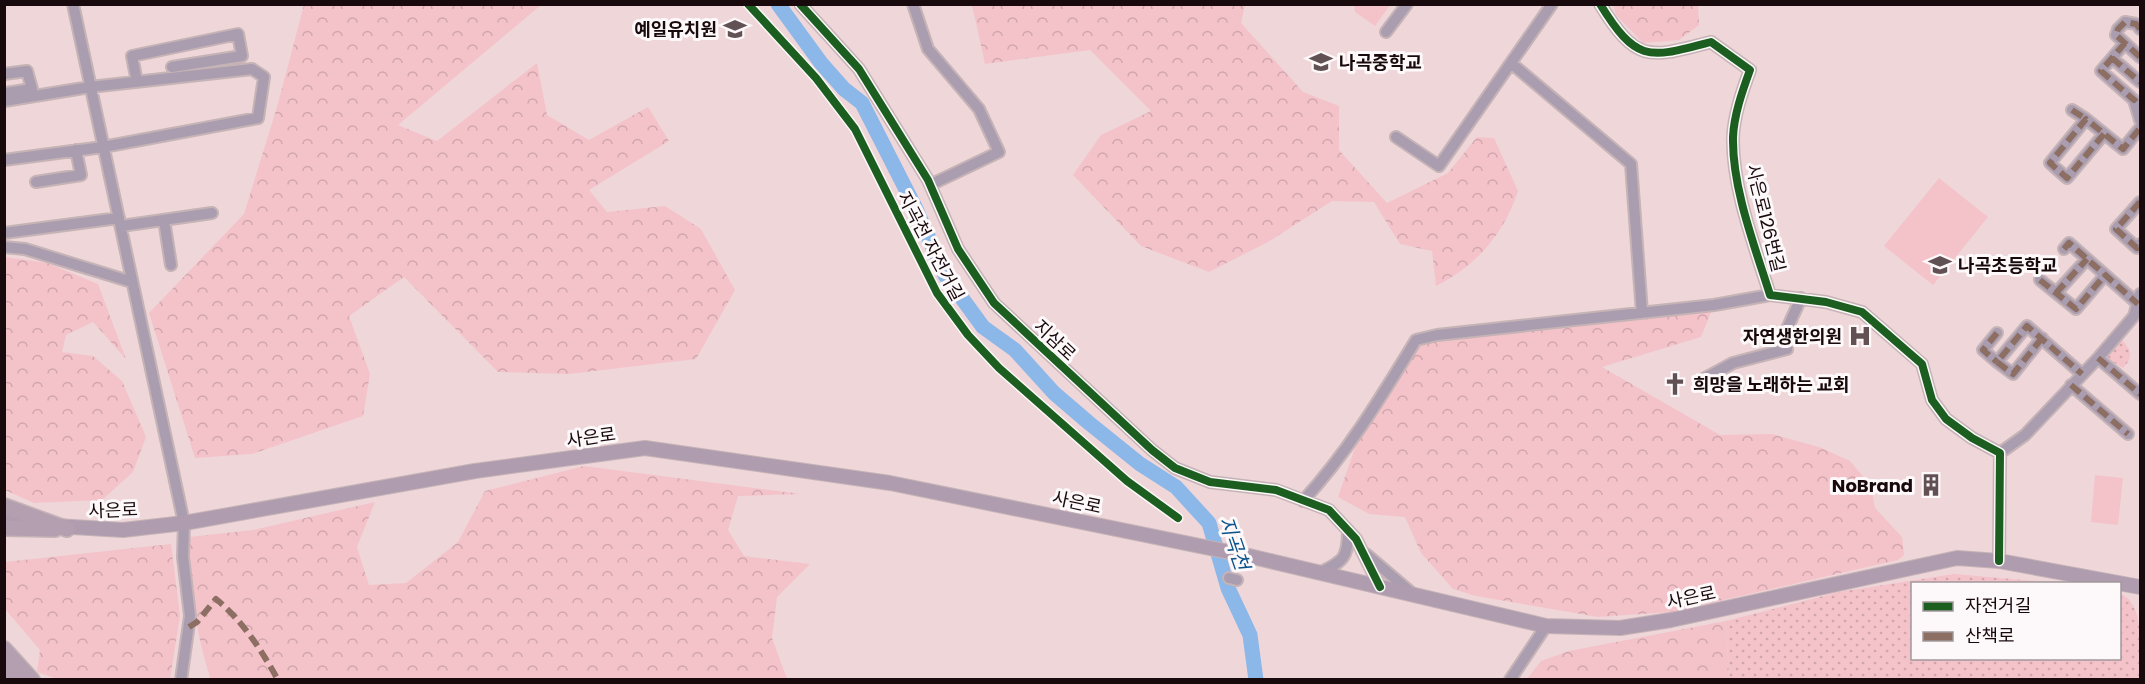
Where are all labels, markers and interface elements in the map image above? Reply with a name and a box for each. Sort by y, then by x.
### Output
school or university icon: 예일유치원 [722,16,748,42]
place label: 예일유치원 [634,17,717,42]
school or university icon: 나곡중학교 [1308,49,1334,75]
place label: 나곡중학교 [1339,50,1422,75]
street label: 사은로126번길 [1741,161,1791,275]
street label: 지곡천 자전거길 [892,187,970,305]
school or university icon: 나곡초등학교 [1927,252,1953,278]
place label: 나곡초등학교 [1958,253,2057,278]
street label: 지삼로 [1028,314,1082,366]
hospital icon: 자연생한의원 [1847,323,1873,349]
place label: 자연생한의원 [1743,324,1842,349]
church icon: 희망을 노래하는 교회 [1662,371,1688,397]
place label: 희망을 노래하는 교회 [1693,372,1850,397]
street label: 사은로 [565,421,617,453]
building icon: NoBrand [1918,472,1944,498]
place label: NoBrand [1832,473,1913,498]
street label: 사은로 [1050,485,1104,519]
street label: 사은로 [88,497,138,523]
water label: 지곡천 [1212,512,1257,576]
street label: 사은로 [1664,580,1718,614]
legend [1911,582,2121,660]
text: 자전거길 [1965,593,2031,618]
text: 산책로 [1965,623,2015,648]

